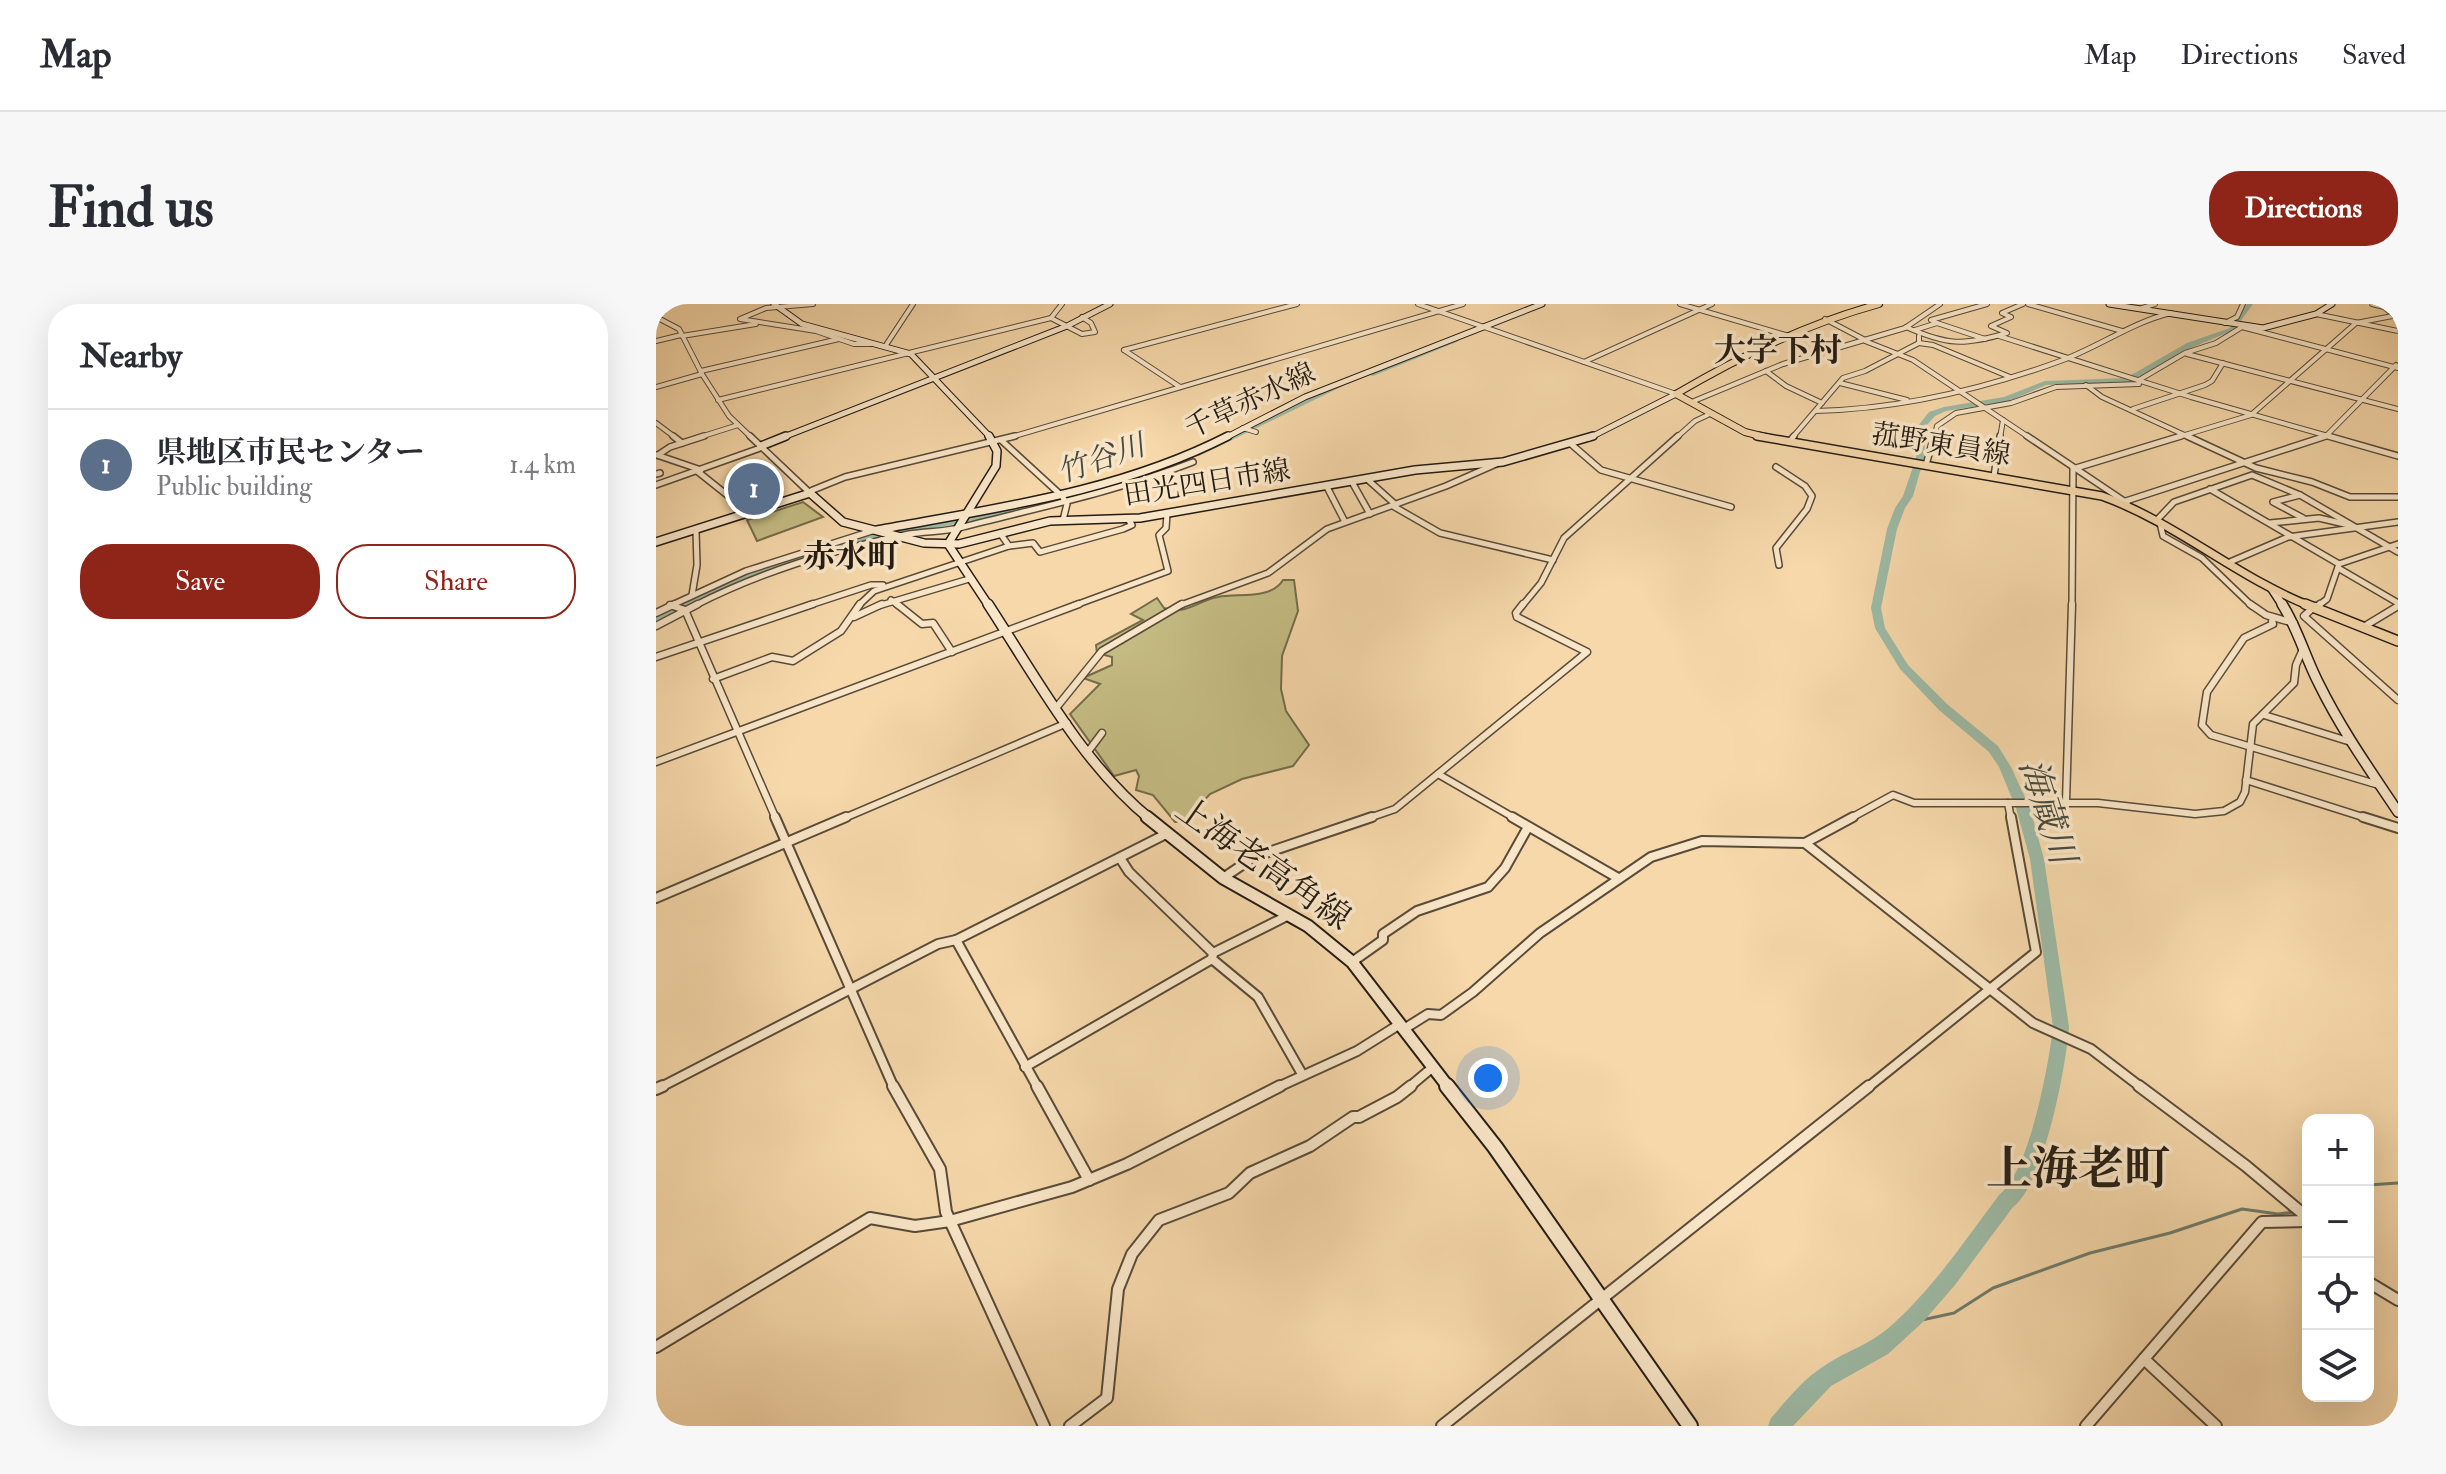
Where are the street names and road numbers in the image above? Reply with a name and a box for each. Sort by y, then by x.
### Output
street label: 千草赤水線 [1179,356,1321,446]
street label: 菰野東員線 [1869,417,2013,473]
street label: 田光四日市線 [1121,453,1293,513]
street label: 上海老高角線 [1167,788,1359,940]

